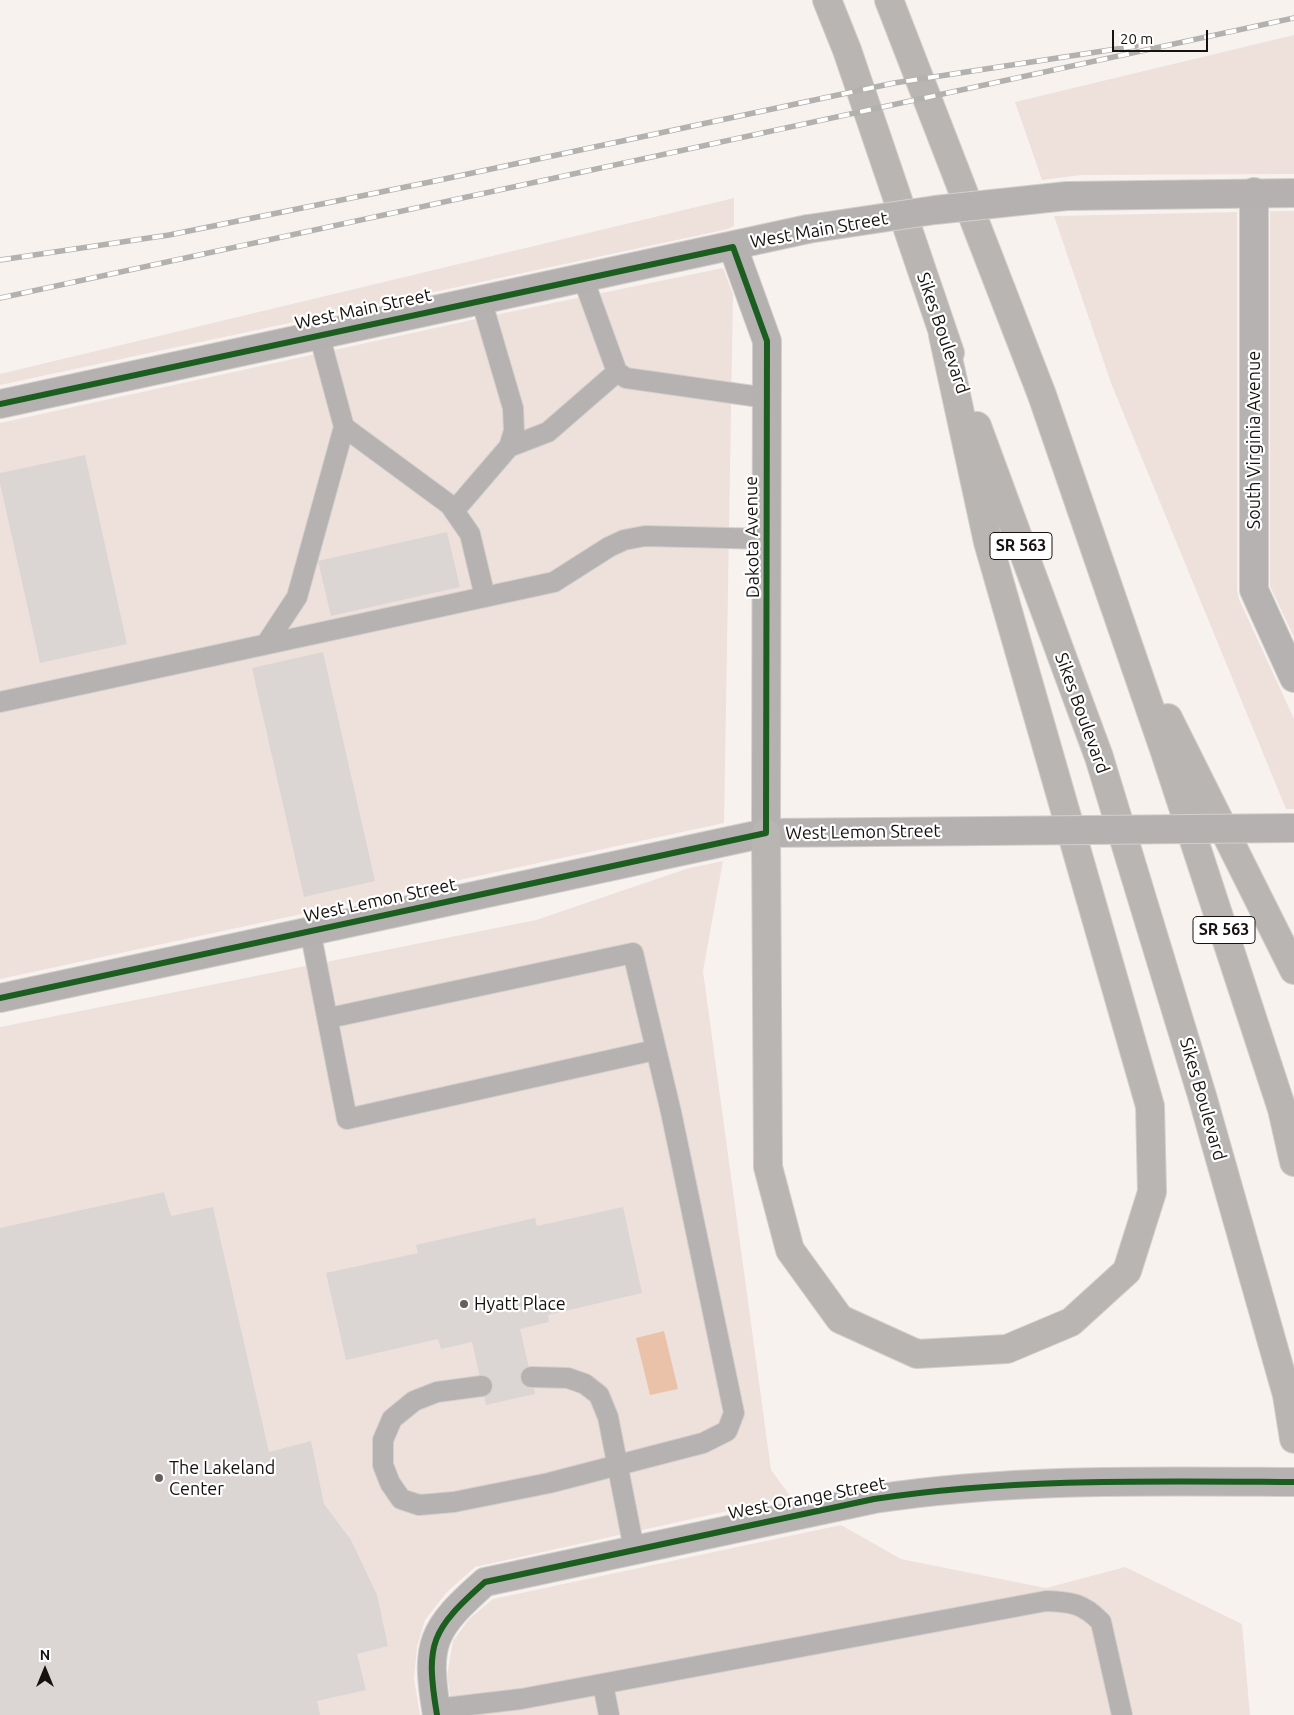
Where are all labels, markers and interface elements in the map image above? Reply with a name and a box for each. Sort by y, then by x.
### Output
scale bar [1114,20,1210,52]
text: 20 m [1120,30,1153,47]
street label: West Main Street [749,207,889,253]
street label: Sikes Boulevard [912,270,974,396]
street label: West Main Street [293,284,433,334]
street label: South Virginia Avenue [1243,351,1265,529]
street label: Dakota Avenue [740,476,764,598]
road number: SR 563 [990,532,1052,560]
street label: Sikes Boulevard [1050,650,1114,776]
street label: West Lemon Street [785,820,941,844]
street label: West Lemon Street [302,873,458,927]
road number: SR 563 [1193,916,1255,944]
street label: Sikes Boulevard [1175,1035,1231,1163]
place label: Hyatt Place [474,1293,566,1315]
marker: Hyatt Place [458,1298,470,1310]
place label: The Lakeland Center [169,1457,275,1500]
marker: The Lakeland Center [153,1472,165,1484]
street label: West Orange Street [726,1472,888,1524]
north arrow [20,1645,70,1695]
text: N [40,1647,50,1663]

